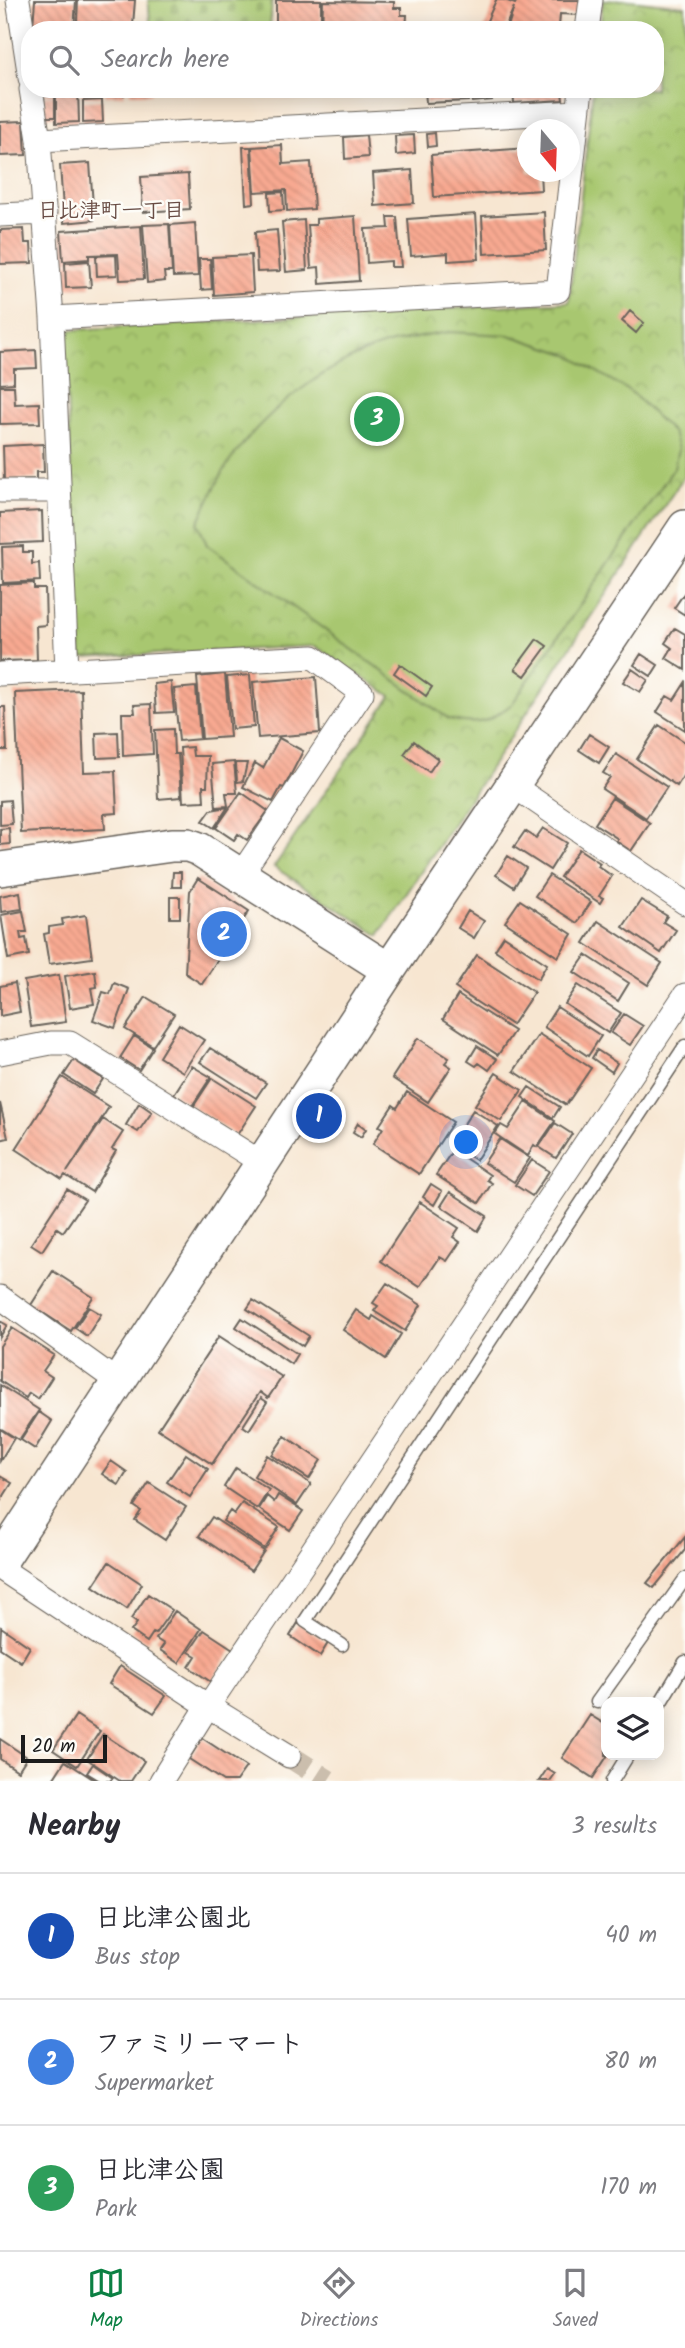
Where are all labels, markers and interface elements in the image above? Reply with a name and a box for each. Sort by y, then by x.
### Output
search box [21,21,664,98]
text: Search here [101,39,229,81]
icon: search [45,41,83,79]
north arrow [517,119,580,182]
district label: 日比津町一丁目 [38,195,185,228]
pin: 3 [354,393,400,445]
pin: 2 [201,908,247,960]
pin: 1 [296,1090,342,1142]
your location [449,1125,483,1159]
map controls [601,1697,664,1760]
button: layers [601,1697,664,1760]
scale bar [21,1732,107,1764]
text: 20 m [32,1732,75,1762]
text: Nearby [28,1803,120,1851]
text: 3 results [571,1809,657,1845]
text: 日比津公園北 [95,1898,251,1940]
text: 1 [48,1918,54,1954]
text: 40 m [605,1918,657,1954]
text: Bus stop [95,1940,180,1976]
text: ファミリーマート [95,2024,304,2066]
text: 2 [44,2044,58,2080]
text: 80 m [604,2044,657,2080]
text: Supermarket [95,2066,214,2102]
text: 日比津公園 [95,2150,225,2192]
text: 3 [45,2170,57,2206]
text: 170 m [600,2170,657,2206]
text: Park [95,2192,137,2228]
tab: Map [87,2264,125,2336]
tab: Directions [300,2264,378,2336]
tab: Saved [553,2264,598,2336]

